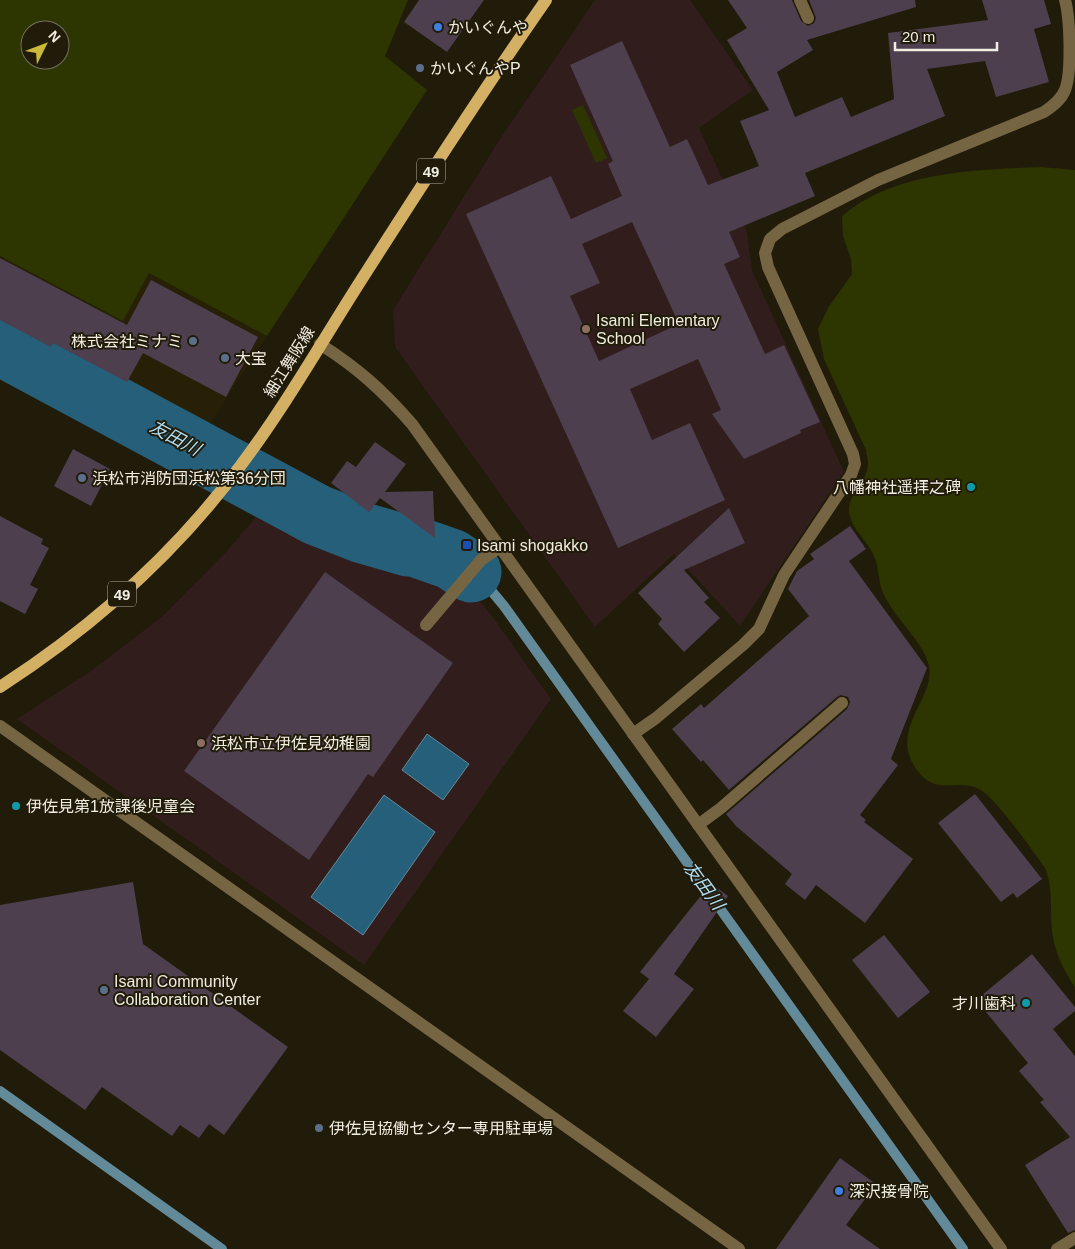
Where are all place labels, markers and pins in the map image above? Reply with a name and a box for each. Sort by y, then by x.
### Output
place label: かいぐんや [448,19,528,36]
marker: かいぐんや [432,21,444,33]
place label: かいぐんやP [430,60,521,77]
marker: かいぐんやP [414,62,426,74]
place label: Isami Elementary School [596,312,720,347]
marker: Isami Elementary School [580,323,592,335]
place label: 株式会社ミナミ [71,333,183,350]
marker: 株式会社ミナミ [187,335,199,347]
place label: 大宝 [235,350,267,367]
marker: 大宝 [219,352,231,364]
place label: 浜松市消防団浜松第36分団 [92,470,286,487]
marker: 浜松市消防団浜松第36分団 [76,472,88,484]
place label: 八幡神社遥拝之碑 [833,479,961,496]
marker: 八幡神社遥拝之碑 [965,481,977,493]
place label: Isami shogakko [477,537,588,554]
marker: Isami shogakko [461,539,473,551]
place label: 浜松市立伊佐見幼稚園 [211,735,371,752]
marker: 浜松市立伊佐見幼稚園 [195,737,207,749]
place label: 伊佐見第1放課後児童会 [26,798,195,815]
marker: 伊佐見第1放課後児童会 [10,800,22,812]
place label: Isami Community Collaboration Center [114,973,261,1008]
marker: Isami Community Collaboration Center [98,984,110,996]
place label: 才川歯科 [952,995,1016,1012]
marker: 才川歯科 [1020,997,1032,1009]
place label: 伊佐見協働センター専用駐車場 [329,1120,553,1137]
marker: 伊佐見協働センター専用駐車場 [313,1122,325,1134]
place label: 深沢接骨院 [849,1183,929,1200]
marker: 深沢接骨院 [833,1185,845,1197]

